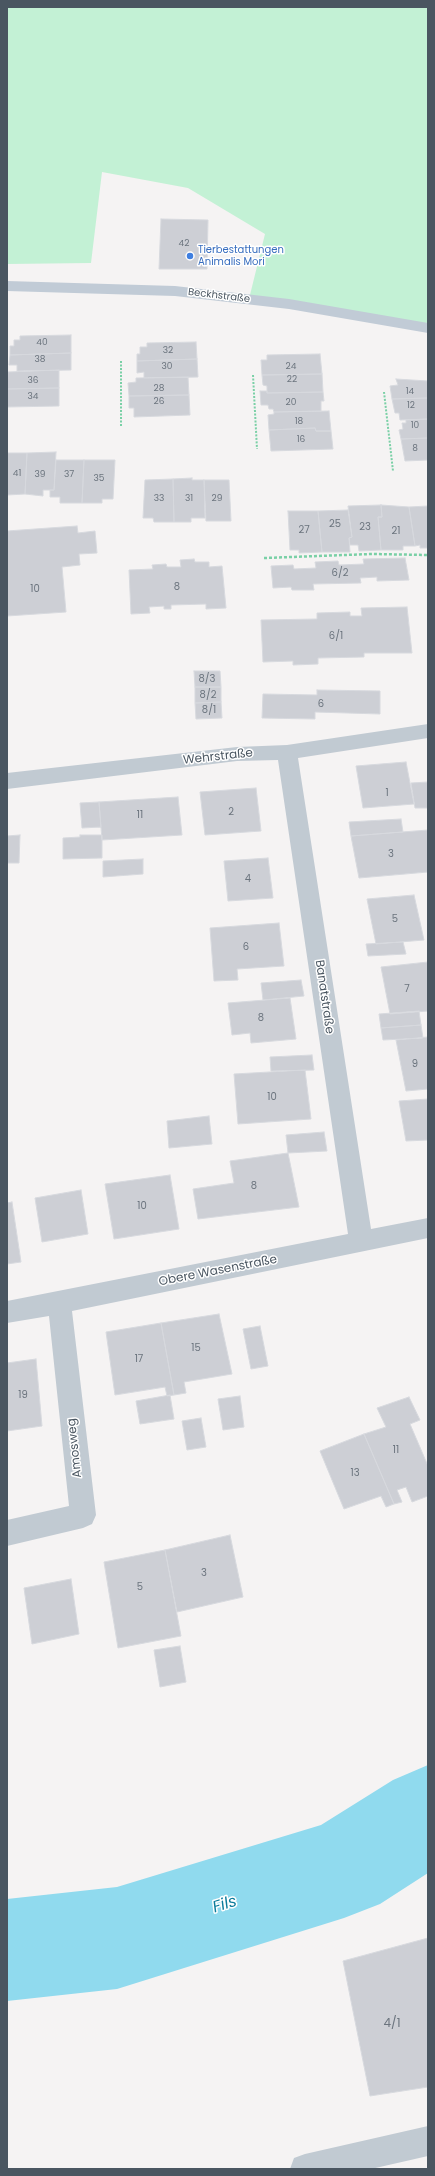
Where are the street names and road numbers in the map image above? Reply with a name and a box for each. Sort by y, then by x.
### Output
street label: Beckhstraße [187,286,251,306]
street label: Wehrstraße [182,746,254,768]
street label: Banatstraße [312,959,336,1035]
street label: Obere Wasenstraße [158,1252,278,1290]
street label: Amosweg [65,1418,85,1478]

